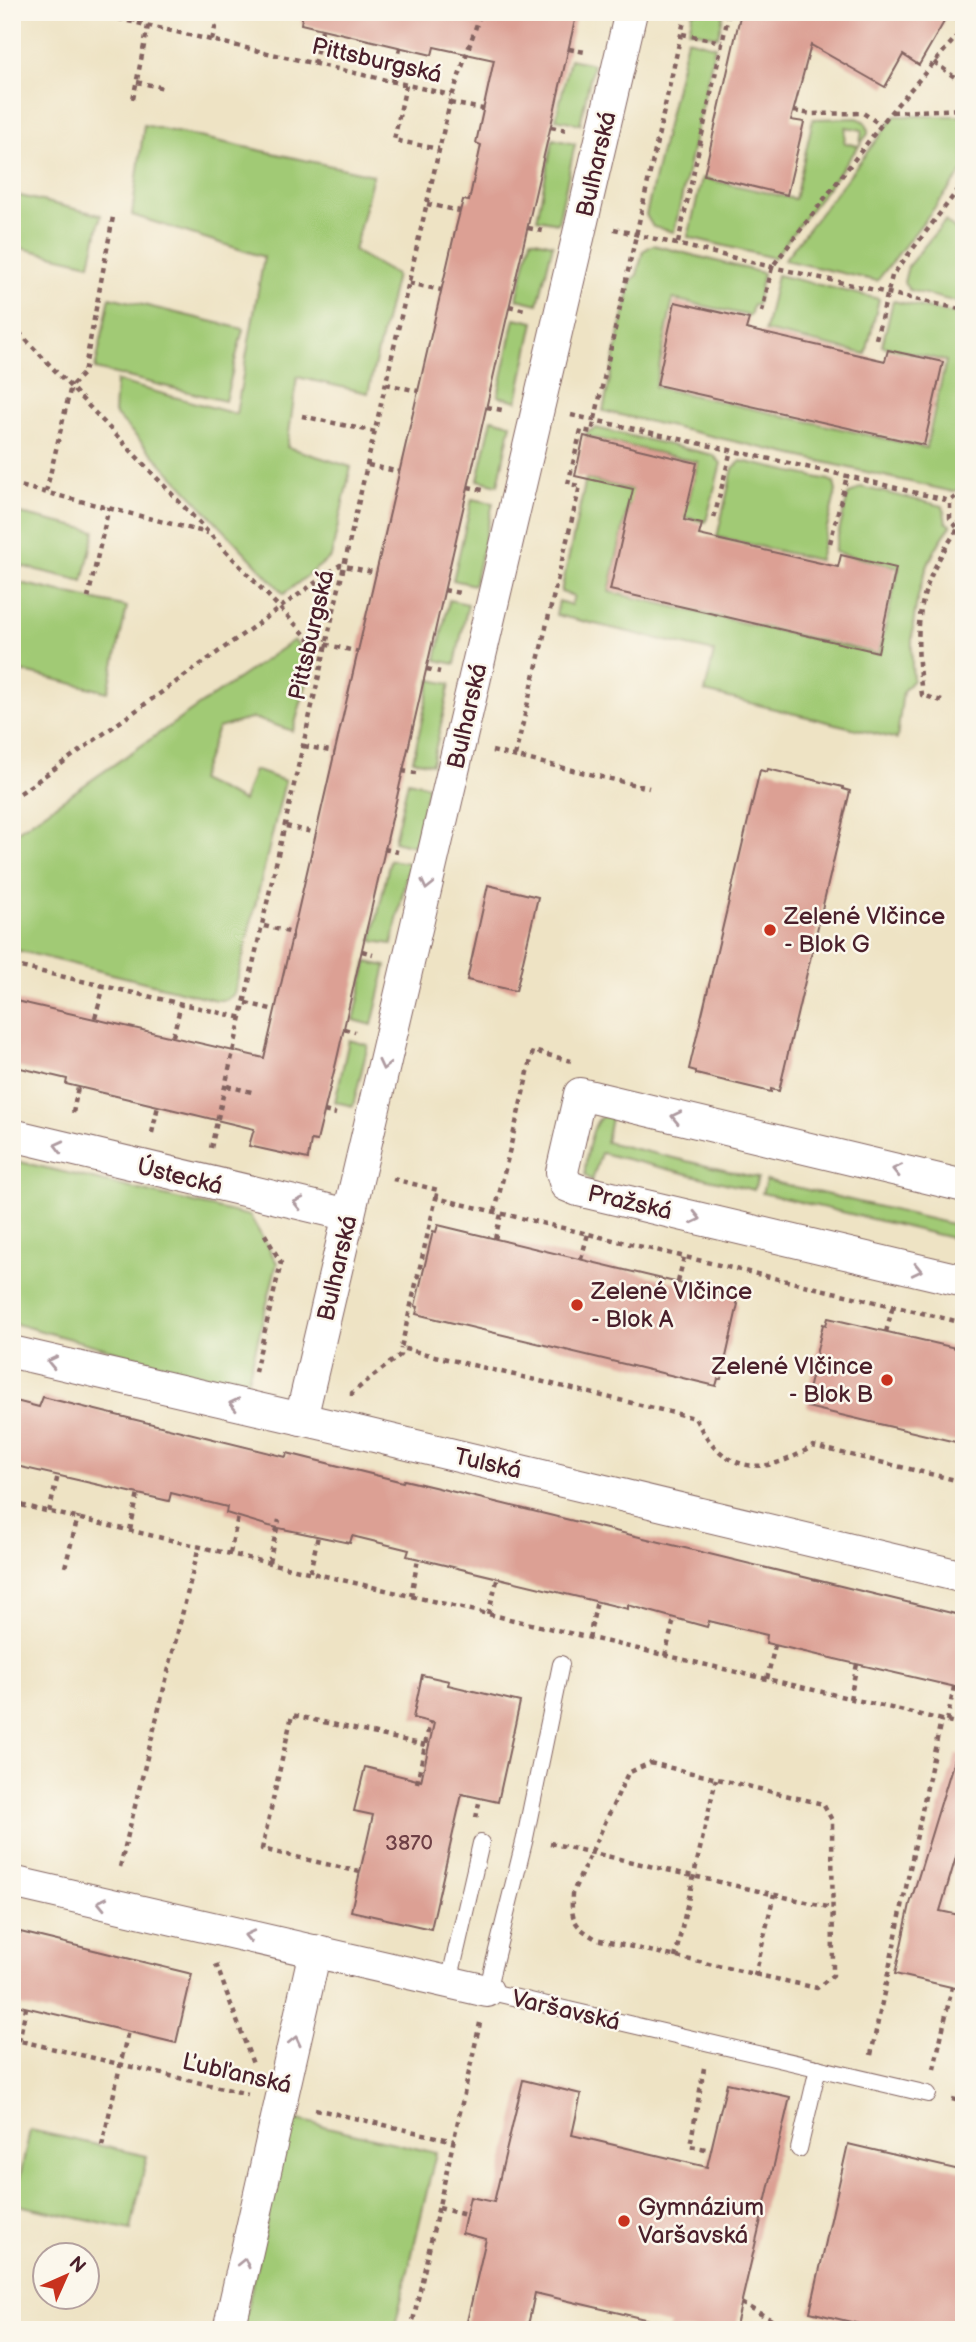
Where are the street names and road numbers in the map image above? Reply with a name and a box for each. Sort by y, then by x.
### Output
street label: Pittsburgská [309,31,445,90]
street label: Bulharská [570,108,623,220]
street label: Pittsburgská [282,567,341,703]
street label: Bulharská [441,660,494,772]
street label: Ústecká [134,1151,226,1201]
street label: Pražská [585,1179,675,1226]
street label: Bulharská [311,1212,364,1324]
street label: Tulská [451,1442,524,1485]
street label: Varšavská [509,1984,623,2037]
street label: Ľubľanská [179,2047,294,2100]

